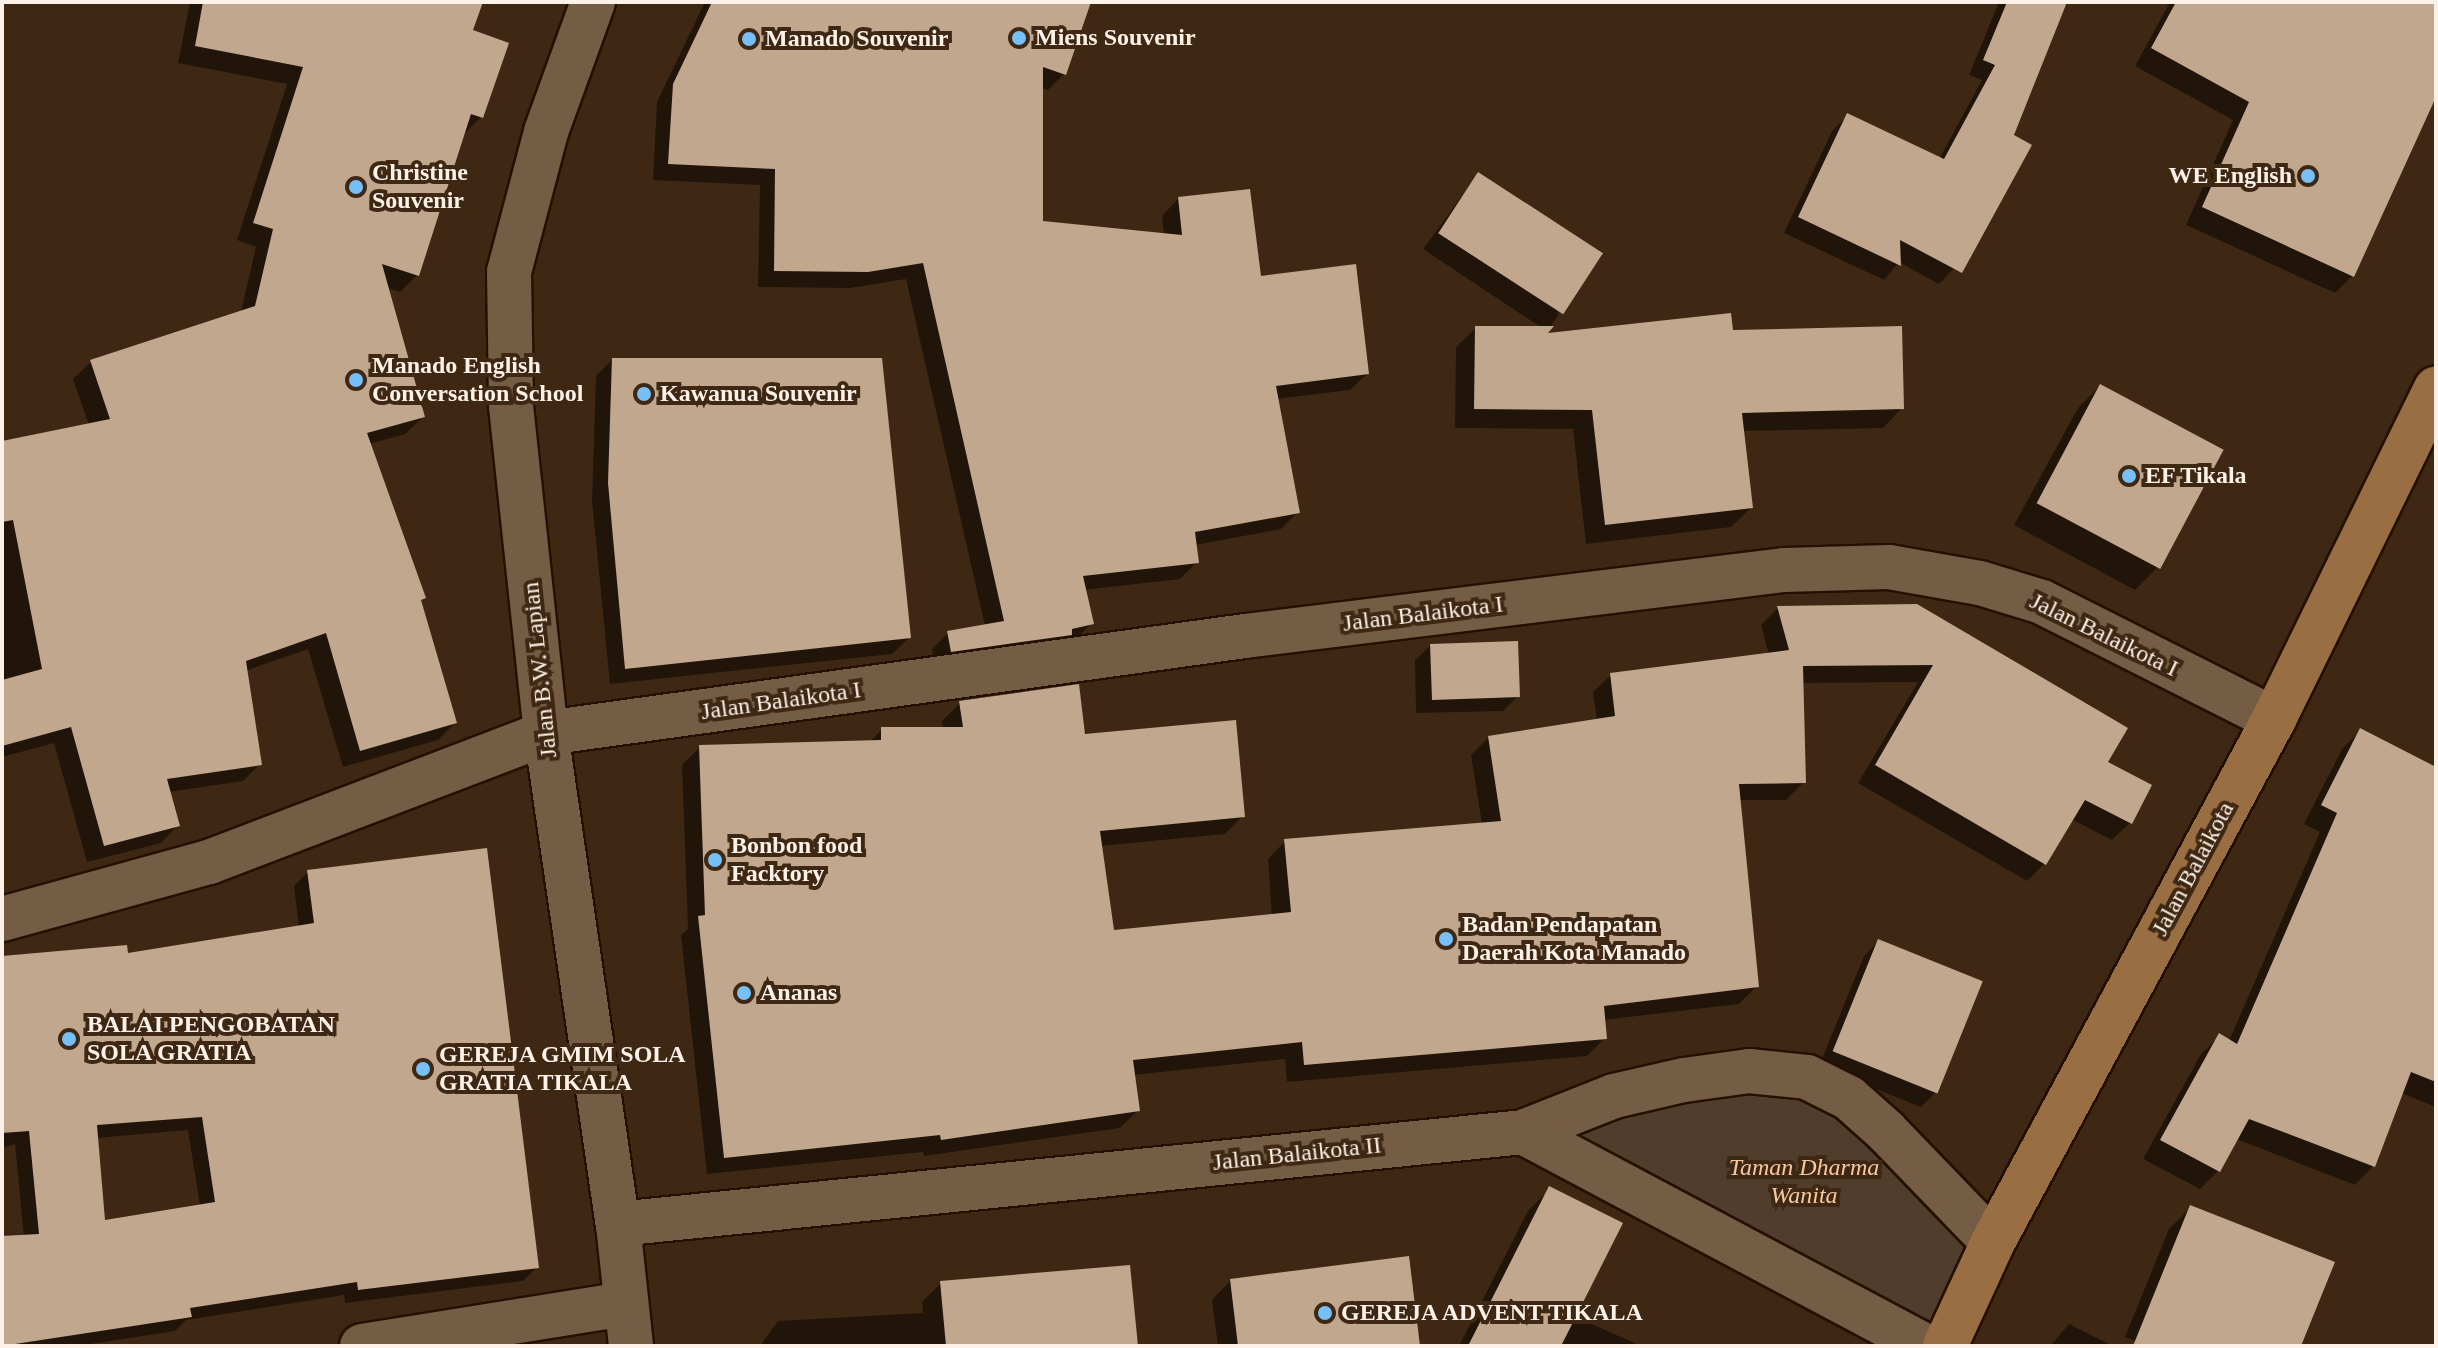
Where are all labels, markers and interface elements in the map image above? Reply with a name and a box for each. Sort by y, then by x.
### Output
place label: Miens Souvenir [1035,24,1196,52]
place label: Manado Souvenir [765,25,948,53]
marker: Miens Souvenir [1010,29,1028,47]
marker: Manado Souvenir [740,30,758,48]
place label: Christine Souvenir [372,159,468,215]
place label: WE English [2169,162,2292,190]
marker: WE English [2299,167,2317,185]
marker: Christine Souvenir [347,178,365,196]
place label: Manado English Conversation School [372,352,583,408]
marker: Manado English Conversation School [347,371,365,389]
place label: Kawanua Souvenir [660,380,857,408]
marker: Kawanua Souvenir [635,385,653,403]
place label: EF Tikala [2145,462,2248,490]
marker: EF Tikala [2120,467,2138,485]
street label: Jalan B.W. Lapian [516,581,564,759]
street label: Jalan Balaikota I [2025,587,2183,683]
street label: Jalan Balaikota I [1341,590,1505,638]
street label: Jalan Balaikota I [699,676,863,726]
street label: Jalan Balaikota [2146,797,2240,941]
place label: Bonbon food Facktory [731,832,862,888]
marker: Bonbon food Facktory [706,851,724,869]
place label: Badan Pendapatan Daerah Kota Manado [1462,911,1686,967]
marker: Badan Pendapatan Daerah Kota Manado [1437,930,1455,948]
place label: Ananas [760,979,837,1007]
marker: Ananas [735,984,753,1002]
place label: BALAI PENGOBATAN SOLA GRATIA [87,1011,335,1067]
marker: BALAI PENGOBATAN SOLA GRATIA [58,1028,80,1050]
place label: GEREJA GMIM SOLA GRATIA TIKALA [439,1041,687,1097]
marker: GEREJA GMIM SOLA GRATIA TIKALA [414,1060,432,1078]
street label: Jalan Balaikota II [1211,1131,1383,1177]
park label: Taman Dharma Wanita [1729,1154,1879,1210]
place label: GEREJA ADVENT TIKALA [1341,1299,1646,1327]
marker: GEREJA ADVENT TIKALA [1316,1304,1334,1322]

